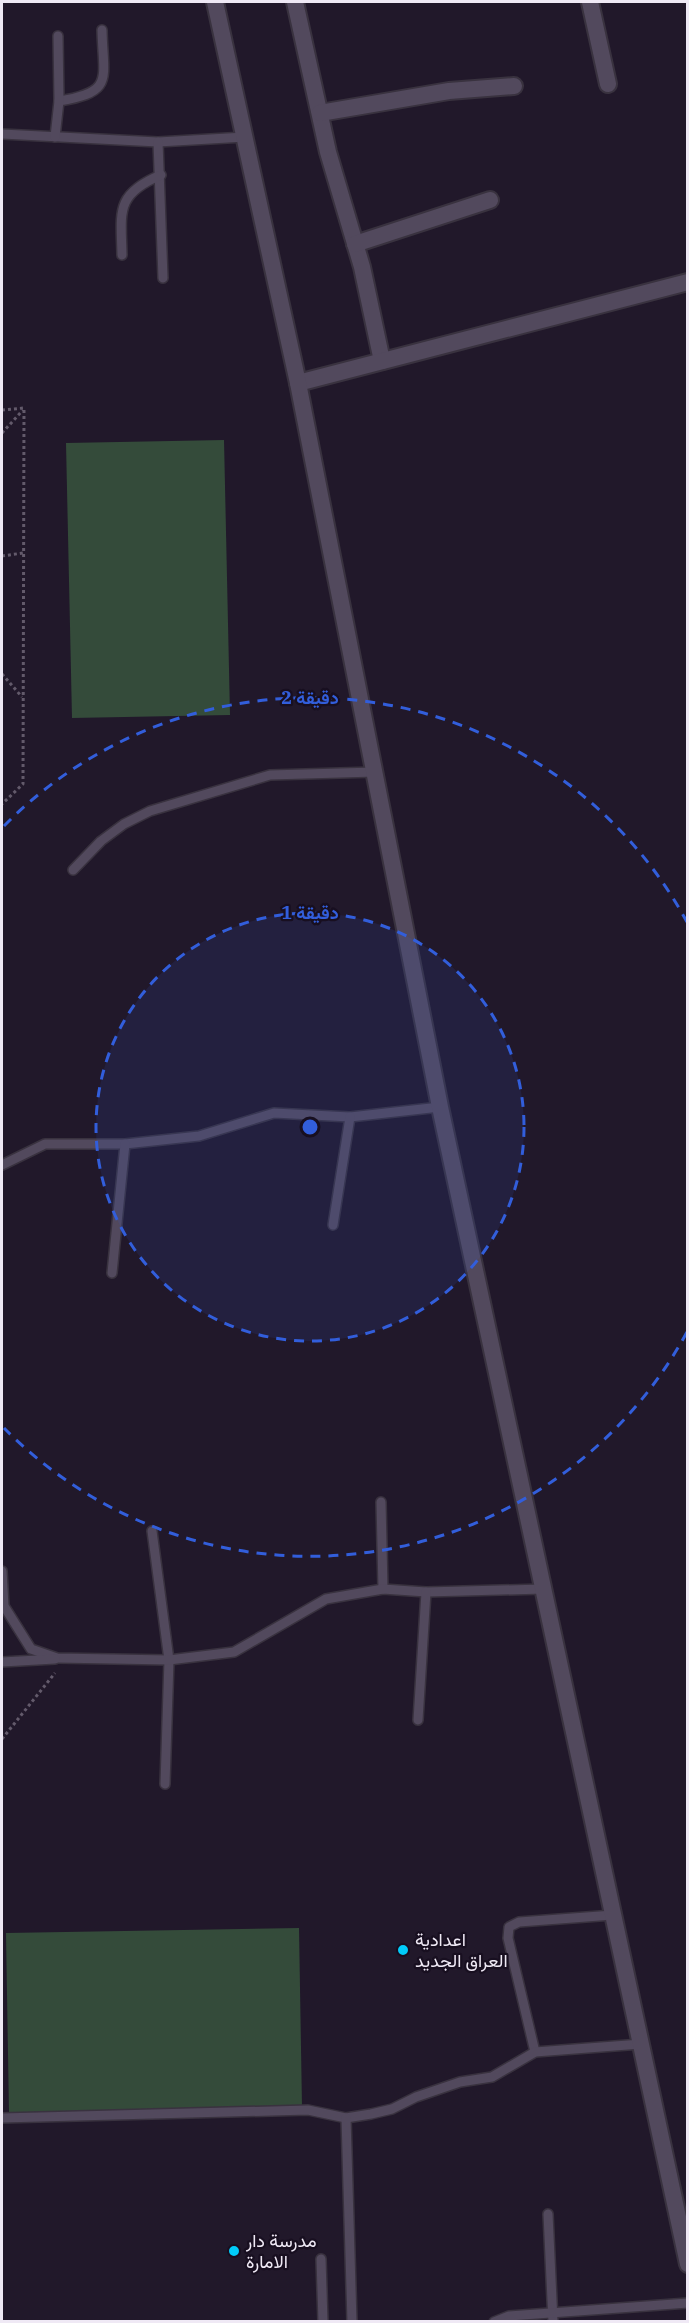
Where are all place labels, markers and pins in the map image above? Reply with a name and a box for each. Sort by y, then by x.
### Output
centre of rings [300,1117,320,1137]
place label: اعدادية العراق الجديد [415,1928,508,1972]
marker: اعدادية العراق الجديد [396,1943,410,1957]
place label: مدرسة دار الامارة [245,2229,317,2273]
marker: مدرسة دار الامارة [227,2244,241,2258]

